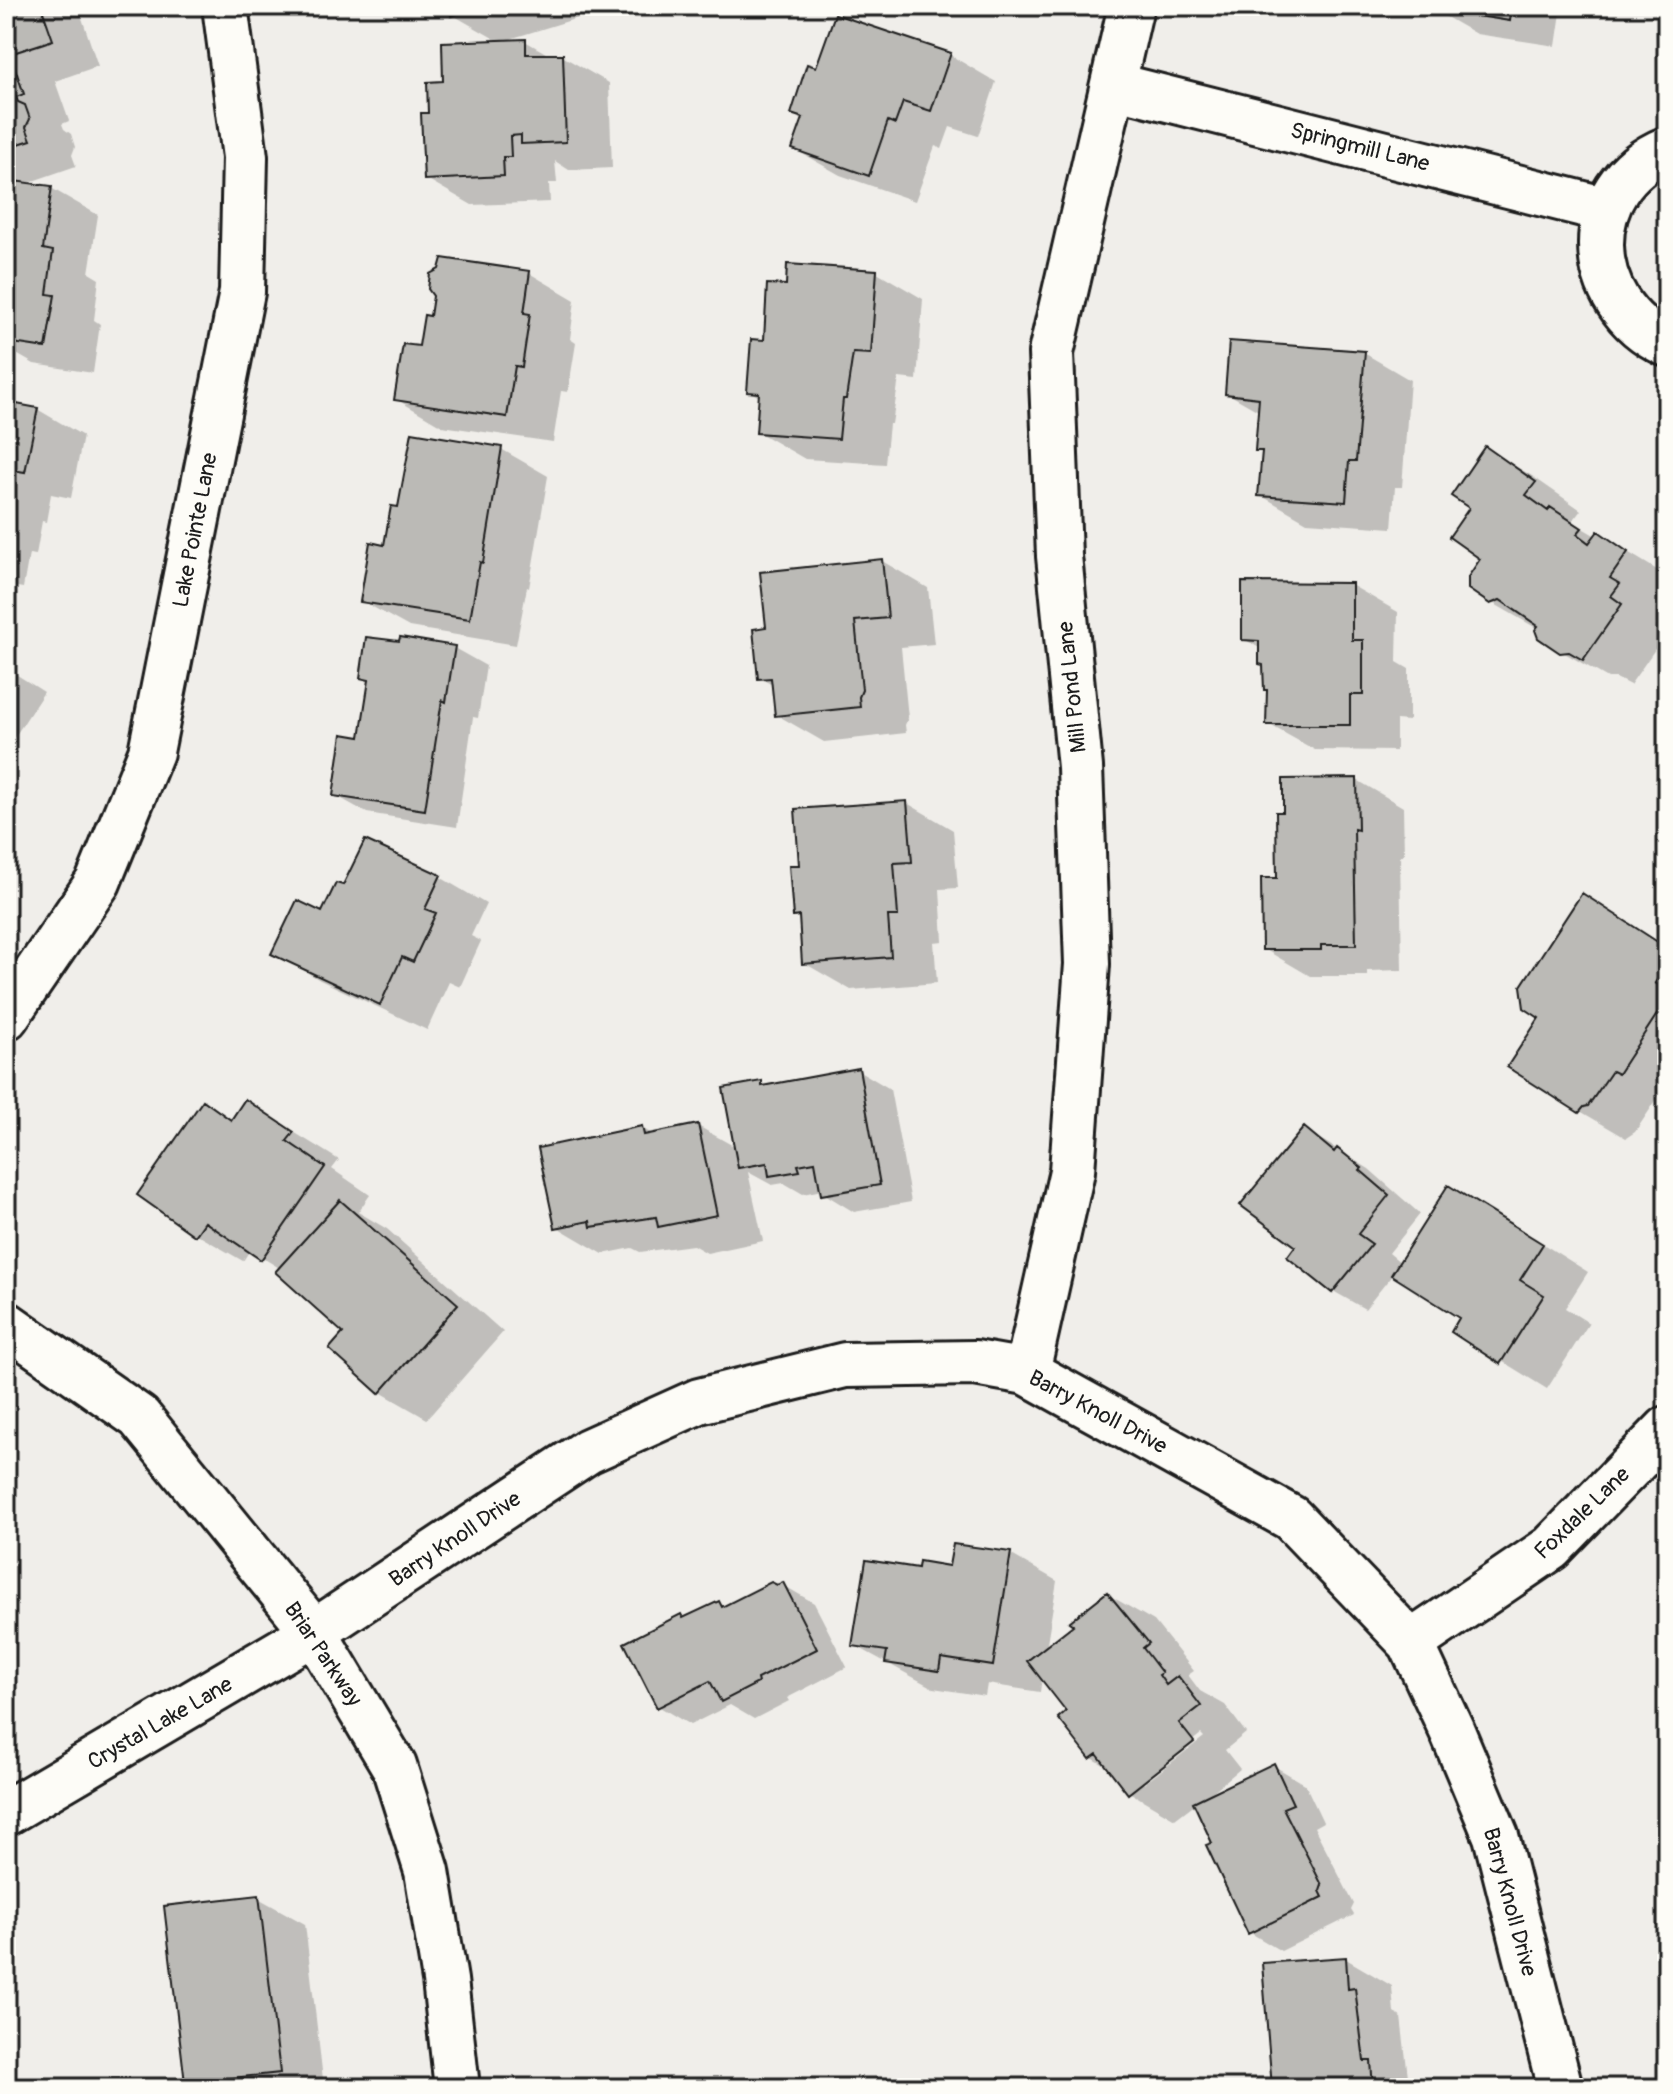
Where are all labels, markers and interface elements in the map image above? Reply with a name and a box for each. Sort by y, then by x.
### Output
street label: Springmill Lane [1288,116,1433,178]
street label: Lake Pointe Lane [166,450,224,610]
street label: Mill Pond Lane [1051,620,1093,754]
street label: Barry Knoll Drive [1024,1364,1172,1460]
street label: Foxdale Lane [1528,1460,1636,1565]
street label: Barry Knoll Drive [384,1485,526,1593]
street label: Briar Parkway [278,1596,368,1712]
street label: Crystal Lake Lane [83,1670,237,1776]
street label: Barry Knoll Drive [1477,1825,1543,1980]

